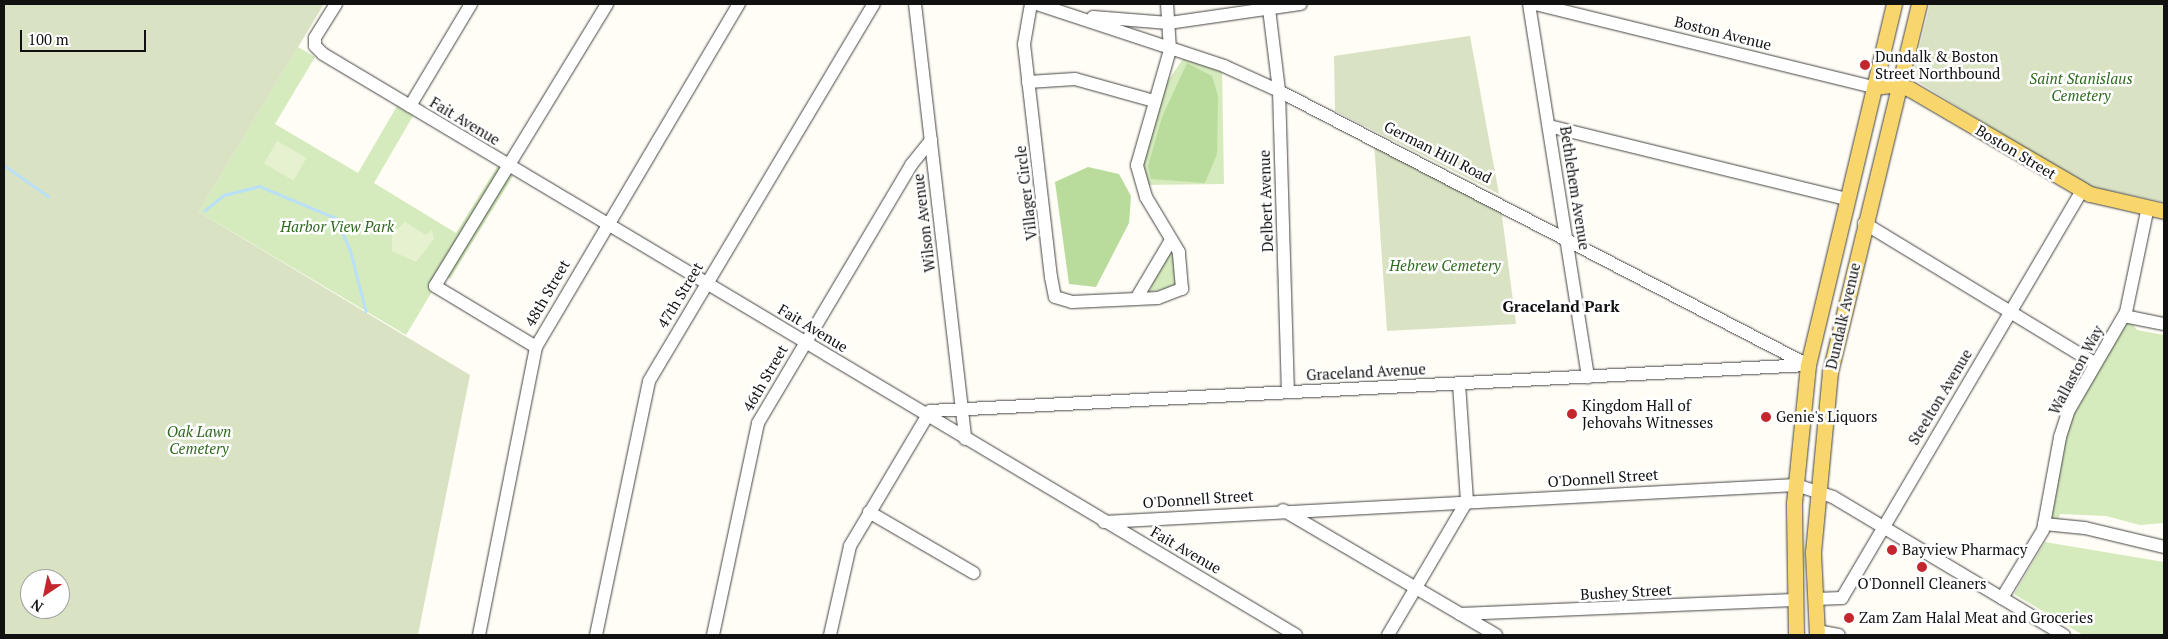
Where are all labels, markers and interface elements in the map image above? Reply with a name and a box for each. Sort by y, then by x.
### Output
street label: Boston Avenue [1673,12,1773,54]
scale bar [22,20,149,52]
text: 100 m [28,29,69,49]
place label: Dundalk & Boston Street Northbound [1875,47,2000,82]
marker: Dundalk & Boston Street Northbound [1859,59,1871,71]
park label: Saint Stanislaus Cemetery [2029,69,2133,104]
street label: Fait Avenue [427,93,503,149]
street label: German Hill Road [1381,117,1495,187]
street label: Boston Street [1973,121,2059,183]
street label: Bethlehem Avenue [1556,125,1594,251]
street label: Villager Circle [1011,145,1041,241]
street label: Delbert Avenue [1255,149,1277,253]
street label: Wilson Avenue [909,173,939,273]
park label: Harbor View Park [280,218,394,236]
street label: 48th Street [521,256,573,330]
park label: Hebrew Cemetery [1389,257,1501,275]
street label: 47th Street [653,259,707,331]
street label: Dundalk Avenue [1822,261,1864,371]
district label: Graceland Park [1503,296,1619,316]
street label: Fait Avenue [775,300,851,356]
street label: Wallaston Way [2045,322,2107,418]
street label: 46th Street [739,341,791,415]
street label: Steelton Avenue [1904,346,1976,448]
street label: Graceland Avenue [1306,360,1426,384]
place label: Kingdom Hall of Jehovahs Witnesses [1582,396,1713,431]
marker: Kingdom Hall of Jehovahs Witnesses [1566,408,1578,420]
place label: Genie's Liquors [1776,408,1877,426]
marker: Genie's Liquors [1760,411,1772,423]
park label: Oak Lawn Cemetery [167,422,231,457]
street label: O'Donnell Street [1547,465,1659,491]
street label: O'Donnell Street [1142,486,1254,512]
street label: Fait Avenue [1147,523,1225,577]
place label: Bayview Pharmacy [1902,541,2027,559]
marker: Bayview Pharmacy [1886,544,1898,556]
marker: O'Donnell Cleaners [1916,561,1928,573]
north arrow [20,569,70,619]
place label: O'Donnell Cleaners [1857,575,1987,593]
street label: Bushey Street [1580,581,1672,603]
text: N [27,595,47,617]
place label: Zam Zam Halal Meat and Groceries [1859,609,2093,627]
marker: Zam Zam Halal Meat and Groceries [1843,612,1855,624]

